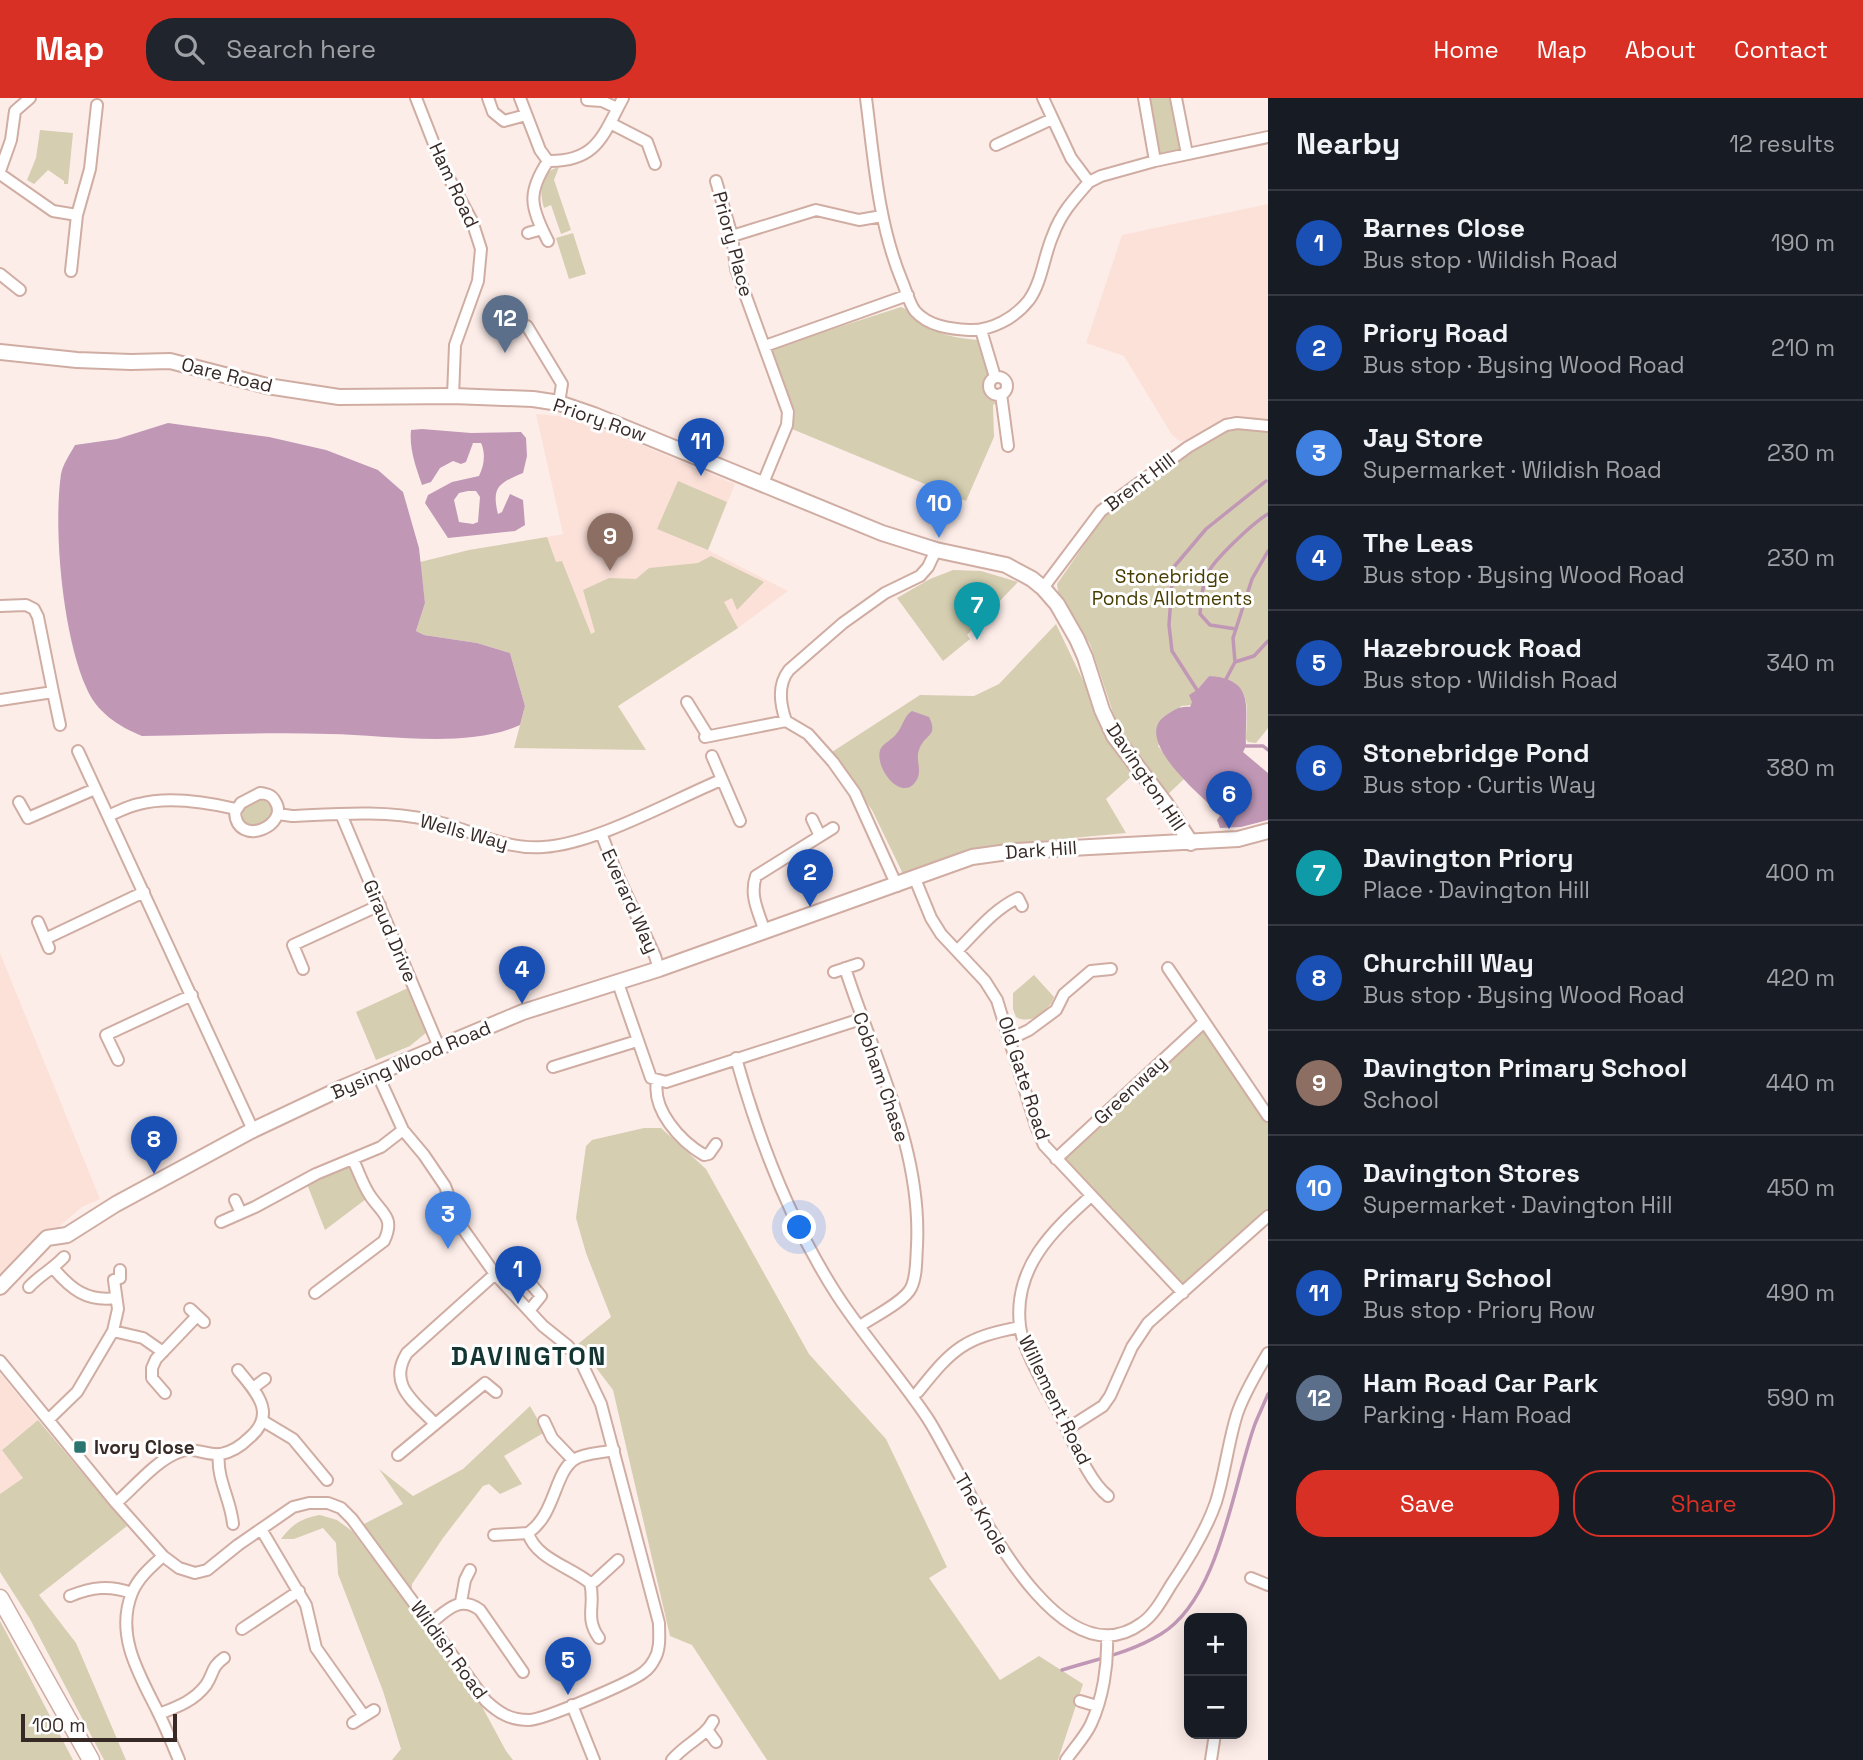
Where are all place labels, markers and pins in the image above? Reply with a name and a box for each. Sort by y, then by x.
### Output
pin: 12 [482,295,528,353]
pin: 11 [678,418,724,476]
pin: 10 [916,480,962,538]
pin: 9 [587,513,633,571]
pin: 7 [954,582,1000,640]
pin: 6 [1206,771,1252,829]
pin: 2 [787,849,833,907]
pin: 4 [499,946,545,1004]
pin: 8 [131,1116,177,1174]
pin: 3 [425,1191,471,1249]
pin: 1 [495,1246,541,1304]
place label: Ivory Close [94,1435,195,1460]
marker: Ivory Close [72,1439,88,1455]
pin: 5 [545,1637,591,1695]

